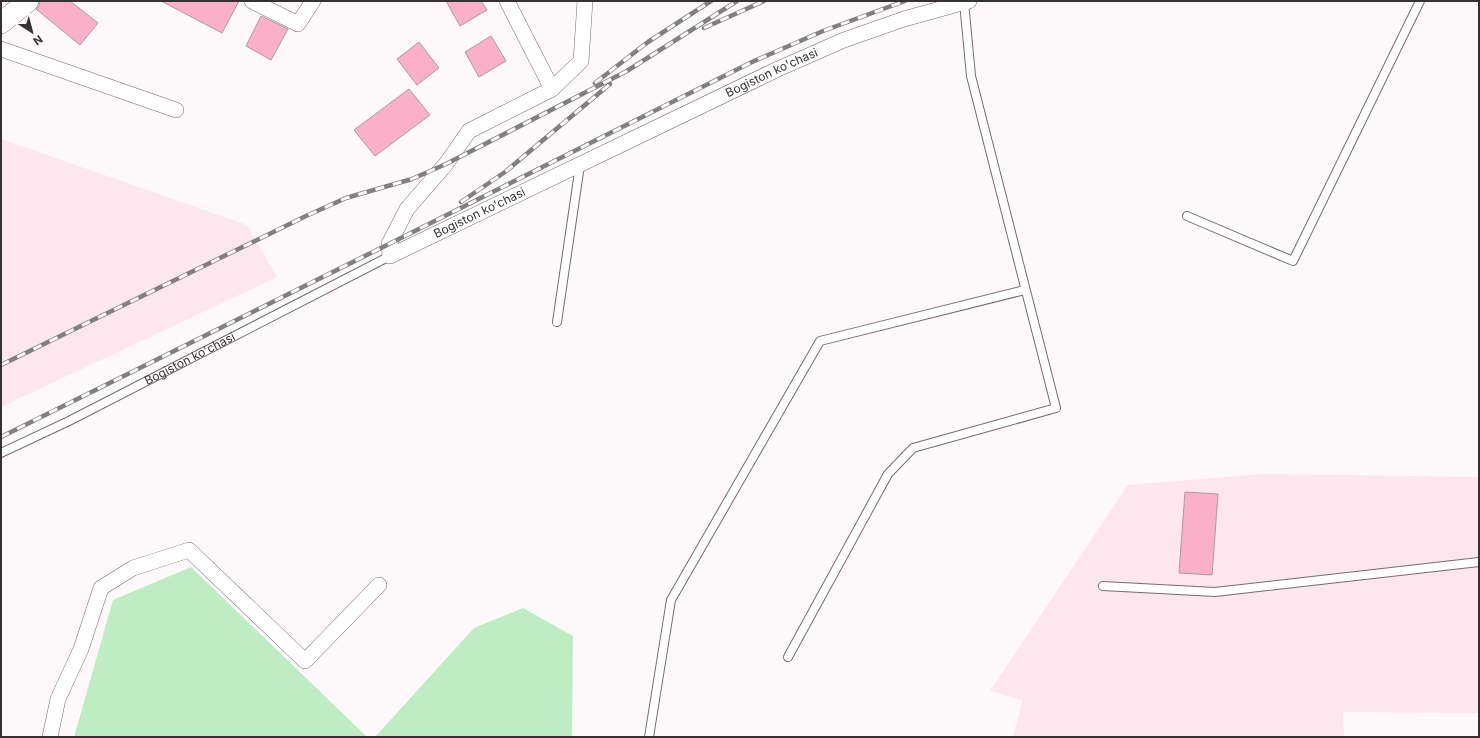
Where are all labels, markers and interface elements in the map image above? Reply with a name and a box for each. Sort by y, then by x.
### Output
north arrow [12,12,52,52]
text: N [30,32,45,48]
street label: Bogiston ko'chasi [723,44,820,100]
street label: Bogiston ko'chasi [431,184,528,241]
street label: Bogiston ko'chasi [142,329,238,388]

